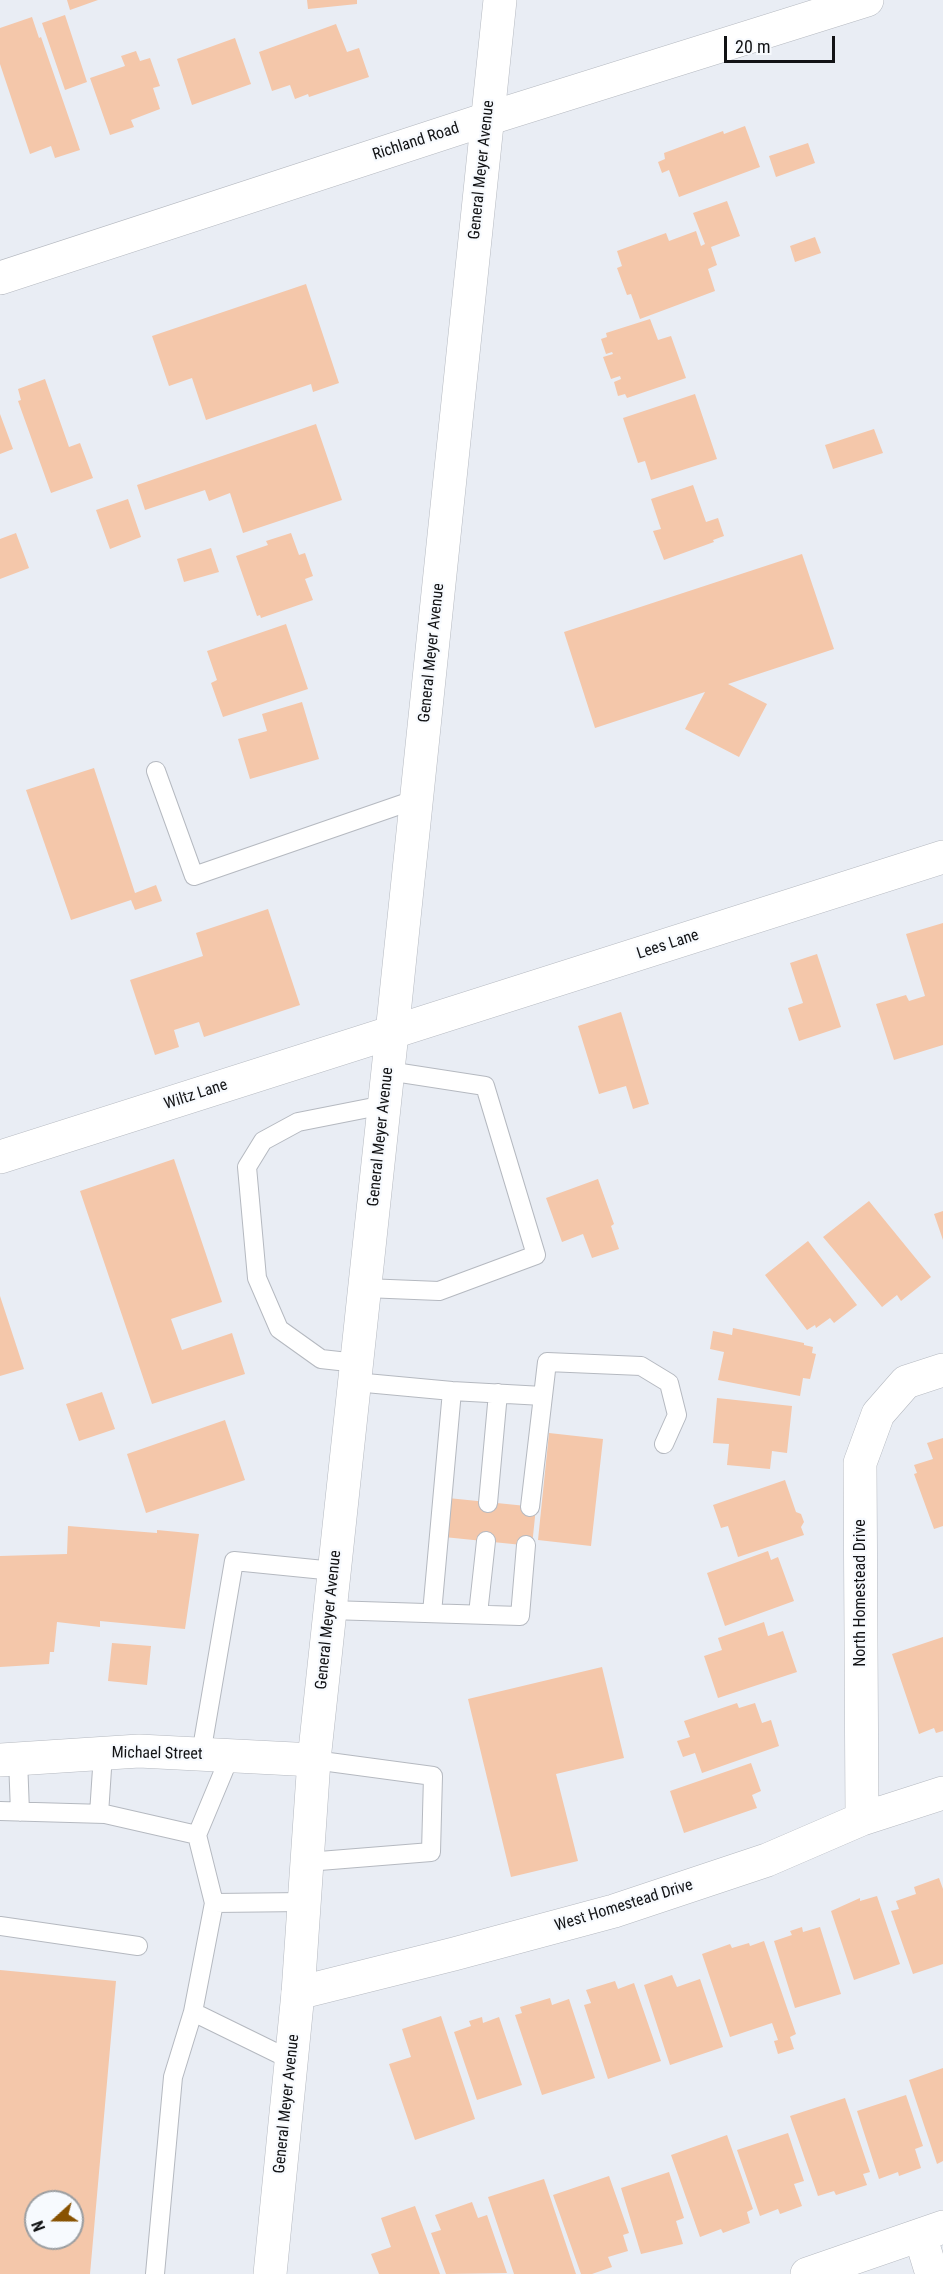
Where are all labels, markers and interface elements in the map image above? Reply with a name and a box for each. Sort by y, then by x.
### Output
scale bar [727,24,838,62]
text: 20 m [735,36,770,57]
street label: General Meyer Avenue [465,99,499,241]
street label: Richland Road [370,119,462,165]
street label: General Meyer Avenue [415,582,449,724]
street label: Lees Lane [635,926,701,964]
street label: General Meyer Avenue [364,1066,398,1208]
street label: Wiltz Lane [162,1076,230,1114]
street label: North Homestead Drive [851,1519,871,1667]
street label: General Meyer Avenue [312,1549,346,1691]
street label: Michael Street [111,1744,203,1764]
street label: West Homestead Drive [553,1876,695,1936]
street label: General Meyer Avenue [270,2033,304,2175]
north arrow [24,2190,84,2250]
text: N [28,2218,49,2234]

